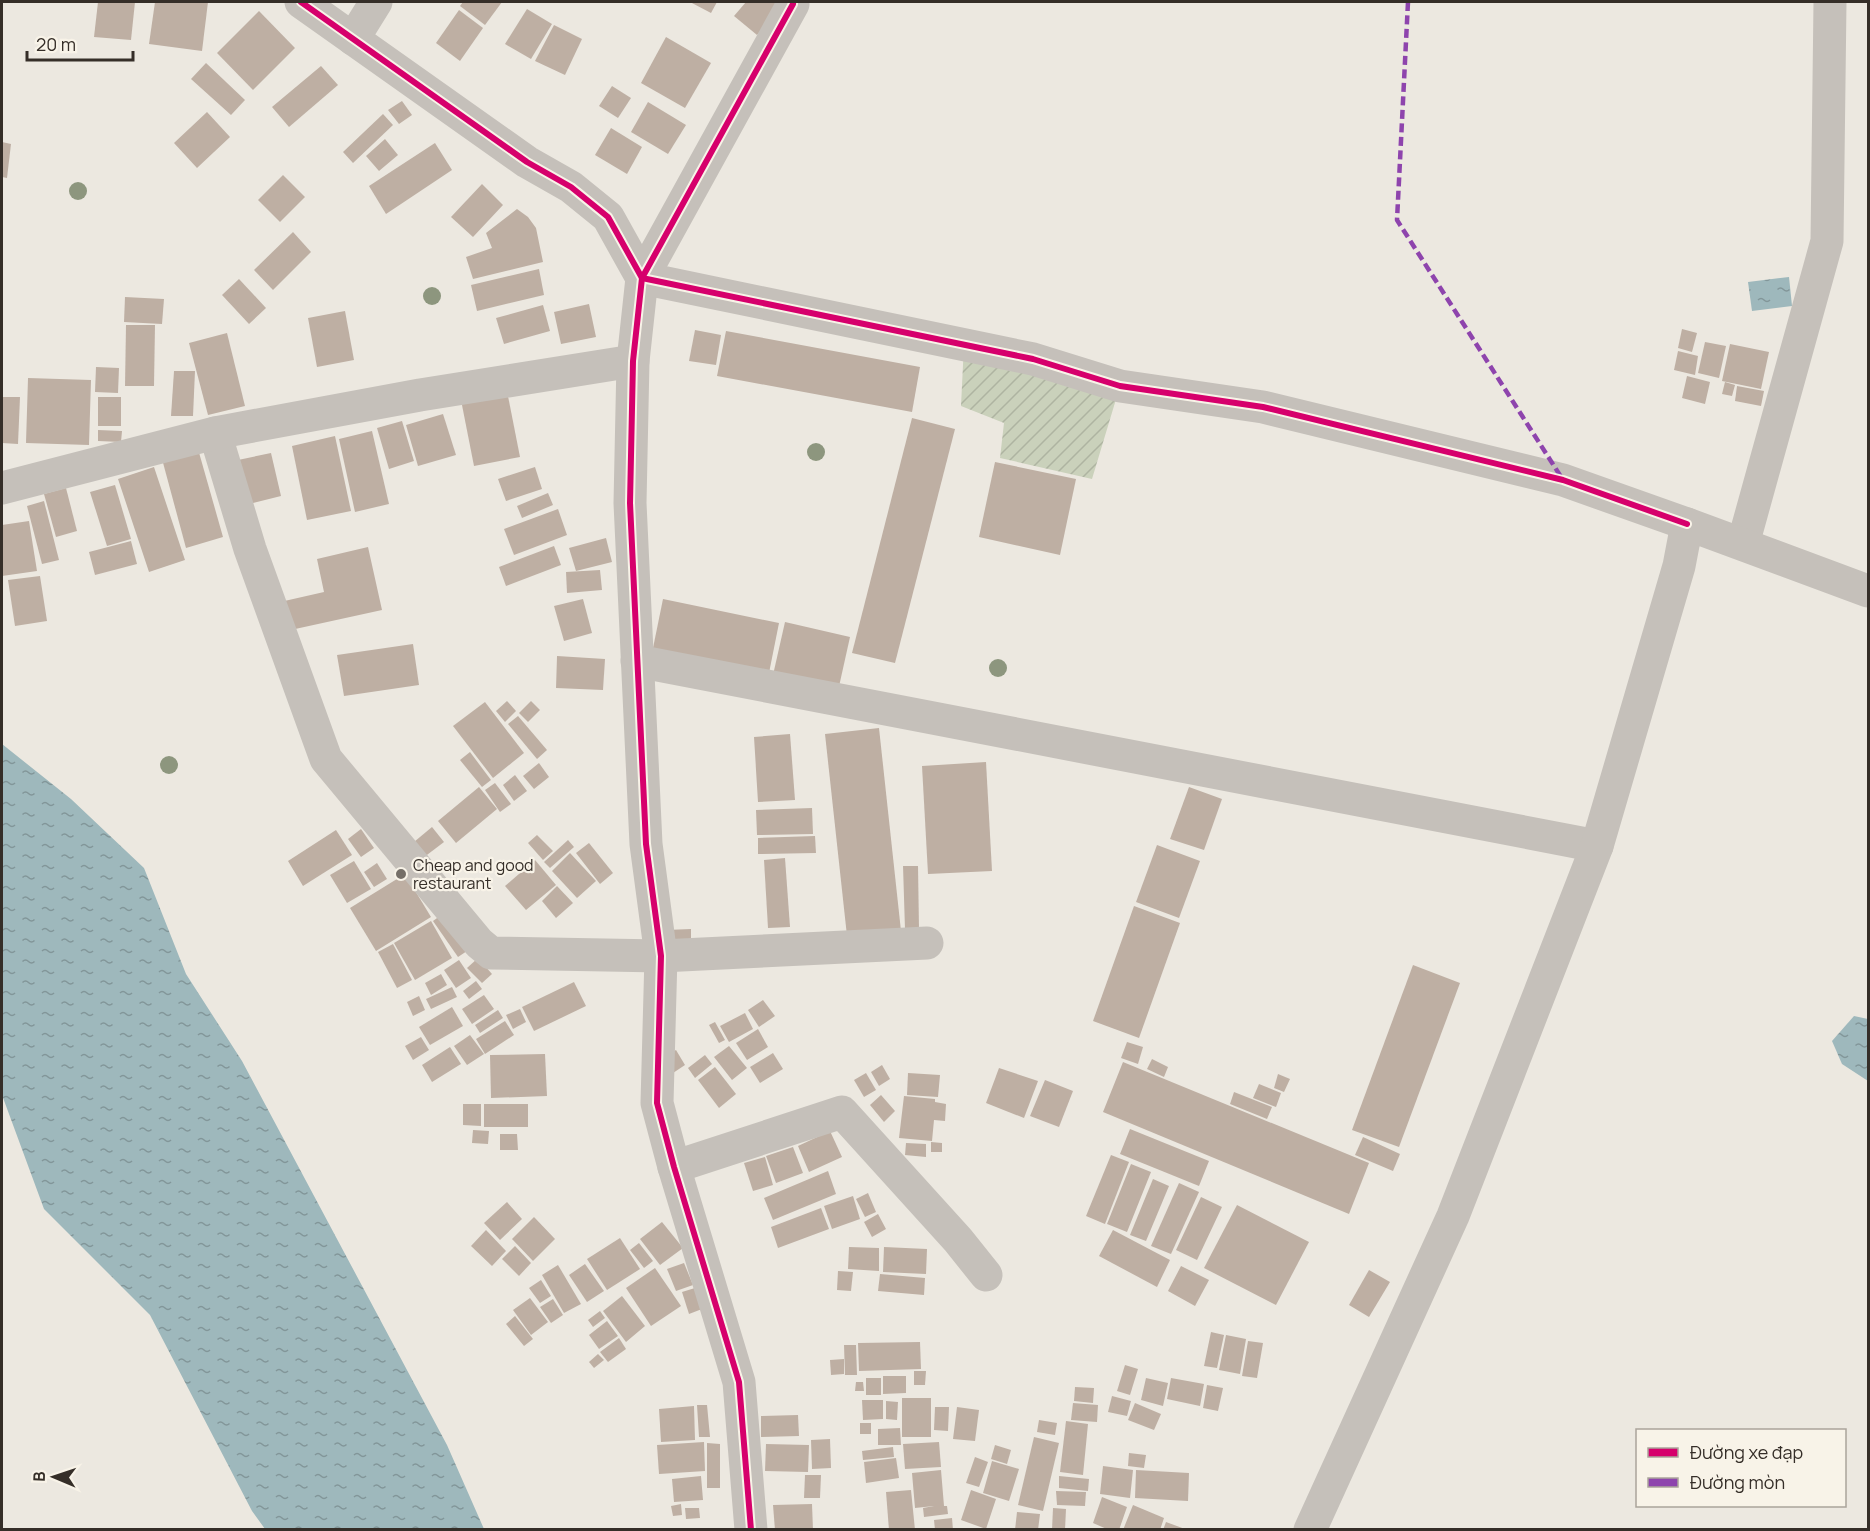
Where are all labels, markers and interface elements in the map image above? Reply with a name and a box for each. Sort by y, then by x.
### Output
scale bar [27,24,134,62]
text: 20 m [36,32,76,56]
place label: Cheap and good restaurant [413,854,534,894]
marker: Cheap and good restaurant [394,867,408,881]
legend [1636,1429,1846,1507]
text: Đường xe đạp [1690,1440,1803,1464]
north arrow [24,1447,84,1507]
text: Đường mòn [1690,1470,1785,1494]
text: B [28,1471,50,1482]

